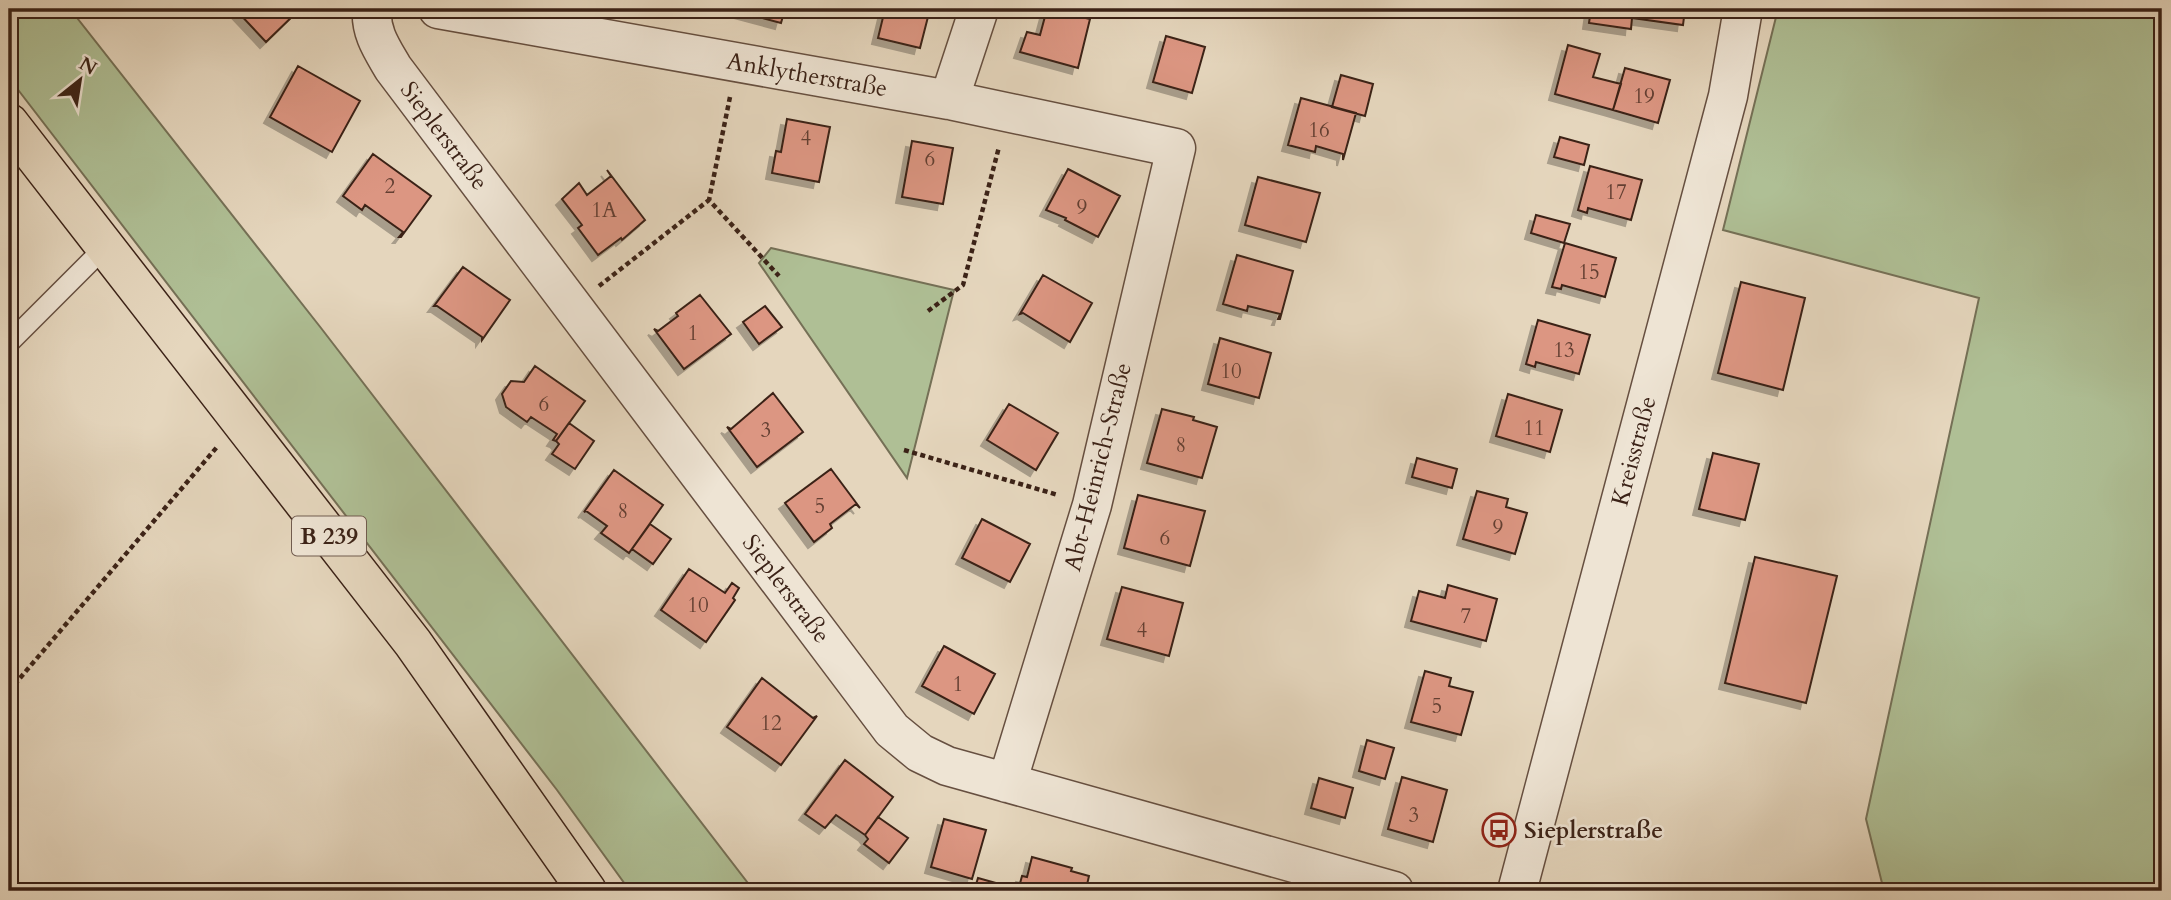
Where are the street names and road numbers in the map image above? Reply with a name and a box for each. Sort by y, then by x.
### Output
street label: Anklytherstraße [724,45,890,105]
street label: Sieplerstraße [392,75,496,197]
street label: Abt-Heinrich-Straße [1056,359,1140,575]
street label: Kreisstraße [1604,393,1664,509]
road number: B 239 [292,516,366,556]
street label: Sieplerstraße [734,528,838,650]

